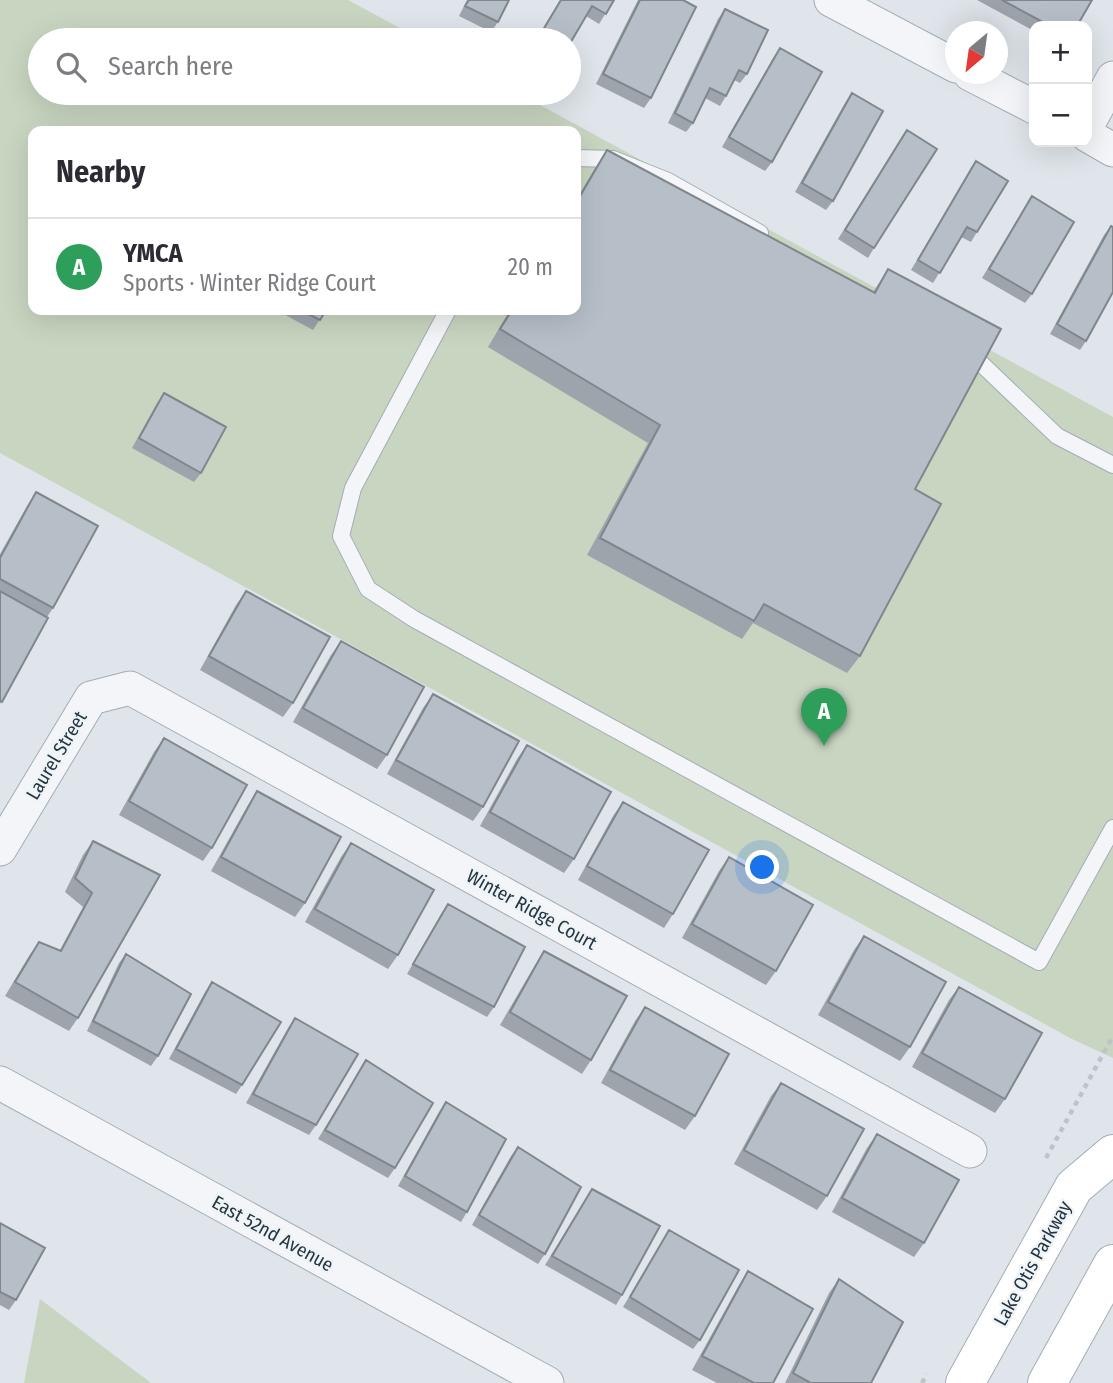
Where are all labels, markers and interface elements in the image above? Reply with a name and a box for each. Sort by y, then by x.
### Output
north arrow [945,21,1008,84]
map controls [1029,21,1092,147]
button: + [1029,21,1092,84]
search box [28,28,581,105]
icon: search [52,48,90,86]
text: Search here [108,51,233,82]
button: − [1029,84,1092,147]
text: Nearby [56,154,145,190]
text: YMCA [123,238,183,269]
text: A [73,253,85,281]
text: 20 m [508,253,553,281]
text: Sports · Winter Ridge Court [123,269,376,297]
pin: A [801,688,847,746]
street label: Laurel Street [21,706,92,804]
your location [745,850,779,884]
street label: Winter Ridge Court [463,864,602,955]
street label: East 52nd Avenue [208,1191,338,1276]
street label: Lake Otis Parkway [989,1196,1076,1330]

